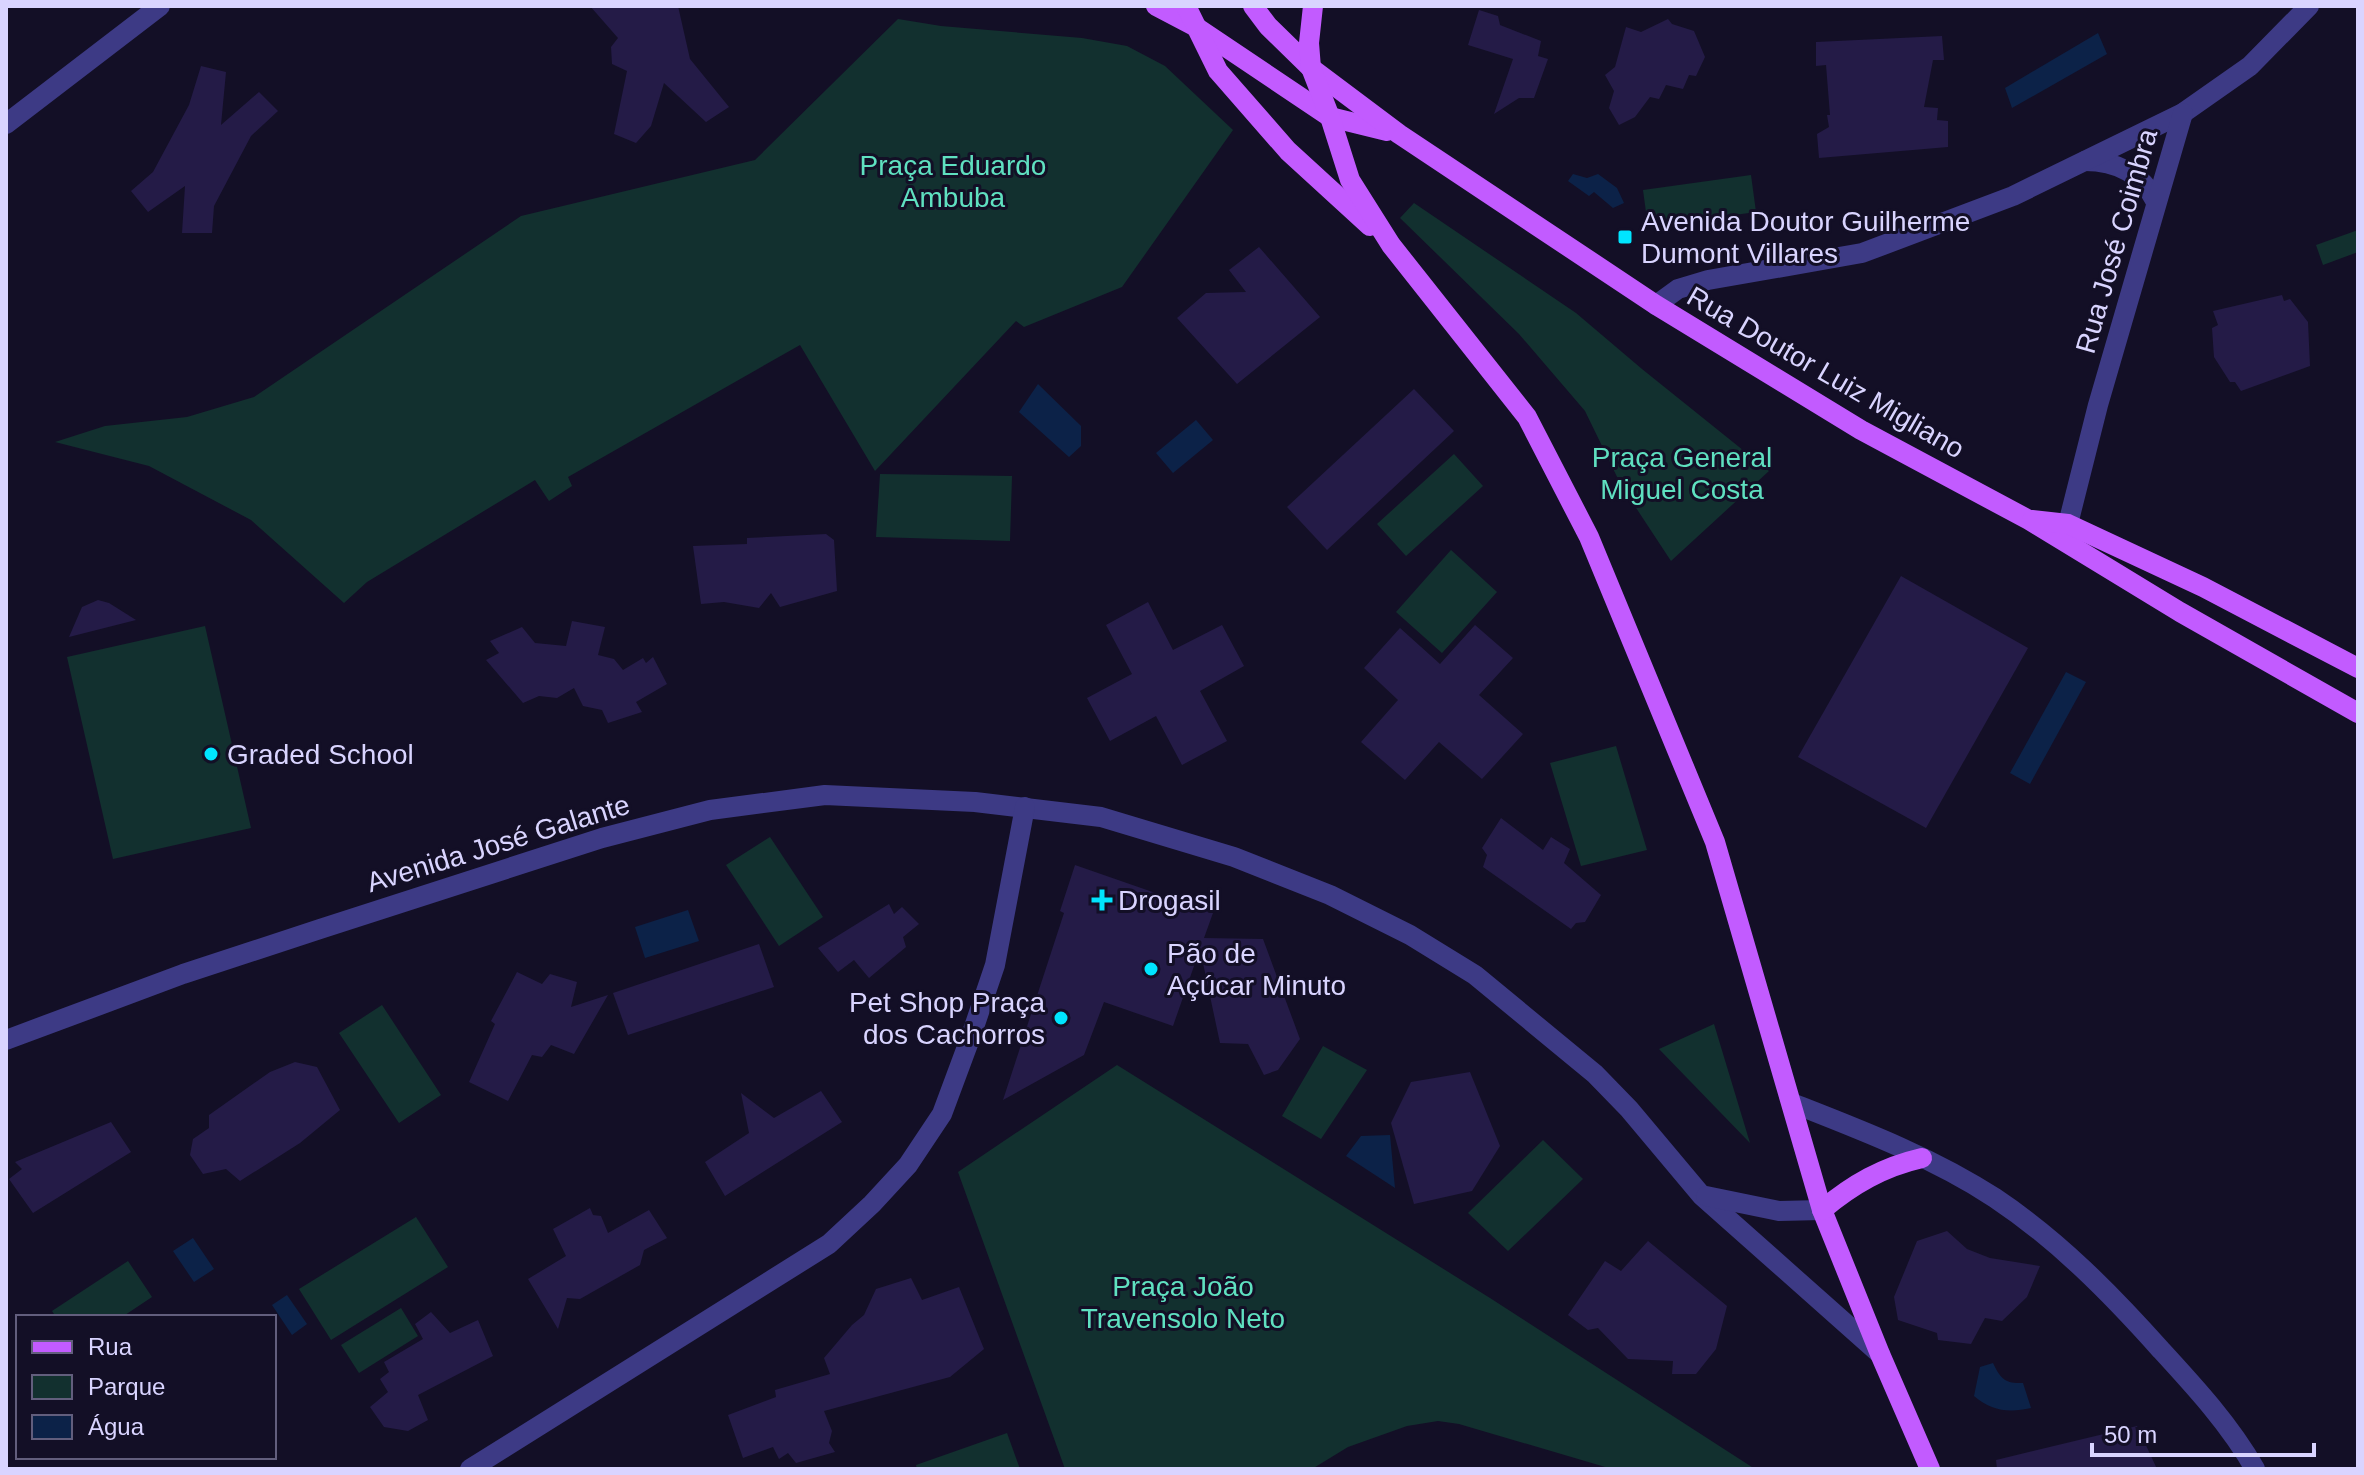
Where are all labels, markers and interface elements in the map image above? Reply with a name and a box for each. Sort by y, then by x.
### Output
street label: Rua José Coimbra [2070,125,2163,357]
park label: Praça Eduardo Ambuba [860,150,1046,213]
place label: Avenida Doutor Guilherme Dumont Villares [1641,206,1970,269]
marker: Avenida Doutor Guilherme Dumont Villares [1616,228,1634,246]
street label: Rua Doutor Luiz Migliano [1682,280,1970,464]
park label: Praça General Miguel Costa [1592,442,1772,505]
place label: Graded School [227,739,414,770]
marker: Graded School [202,745,220,763]
street label: Avenida José Galante [363,789,633,898]
place label: Drogasil [1118,885,1221,916]
marker: Drogasil [1093,891,1111,909]
place label: Pão de Açúcar Minuto [1167,938,1346,1001]
marker: Pão de Açúcar Minuto [1142,960,1160,978]
place label: Pet Shop Praça dos Cachorros [849,987,1045,1050]
marker: Pet Shop Praça dos Cachorros [1052,1009,1070,1027]
park label: Praça João Travensolo Neto [1081,1271,1285,1334]
legend [16,1315,276,1459]
text: Rua [88,1333,133,1360]
text: Parque [88,1373,165,1400]
scale bar [2092,1407,2314,1457]
text: Água [88,1413,145,1440]
text: 50 m [2104,1421,2157,1448]

